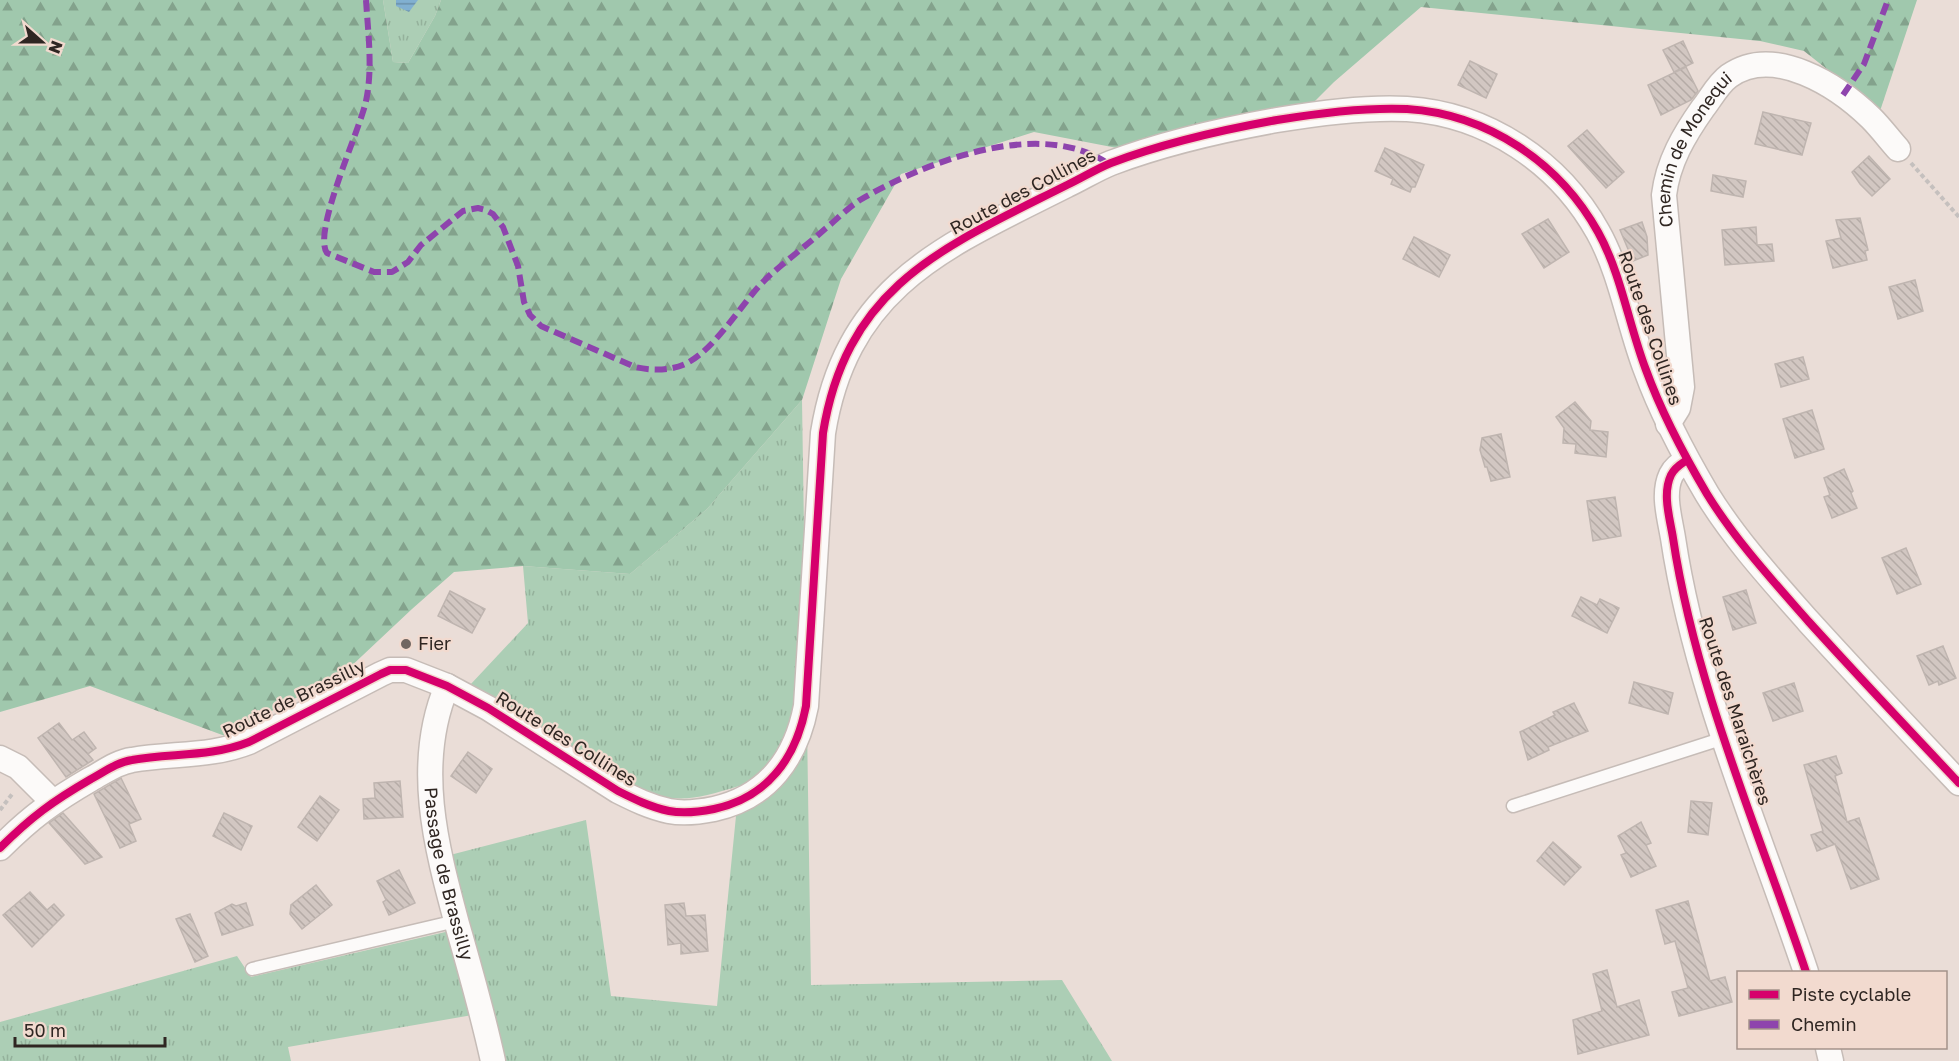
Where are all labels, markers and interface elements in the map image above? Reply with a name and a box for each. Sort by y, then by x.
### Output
north arrow [12,12,72,72]
text: N [44,38,68,57]
street label: Chemin de Monequi [1652,66,1736,228]
street label: Route des Collines [946,143,1099,239]
street label: Route des Collines [1614,248,1688,408]
street label: Route des Maraichères [1695,614,1777,808]
place label: Fier [418,632,451,654]
marker: Fier [399,637,413,651]
street label: Route de Brassilly [219,654,369,742]
street label: Route des Collines [492,686,641,790]
street label: Passage de Brassilly [420,786,479,963]
legend [1737,971,1947,1049]
text: Piste cyclable [1791,983,1911,1005]
scale bar [15,1010,165,1048]
text: Chemin [1791,1013,1857,1035]
text: 50 m [24,1019,66,1041]

